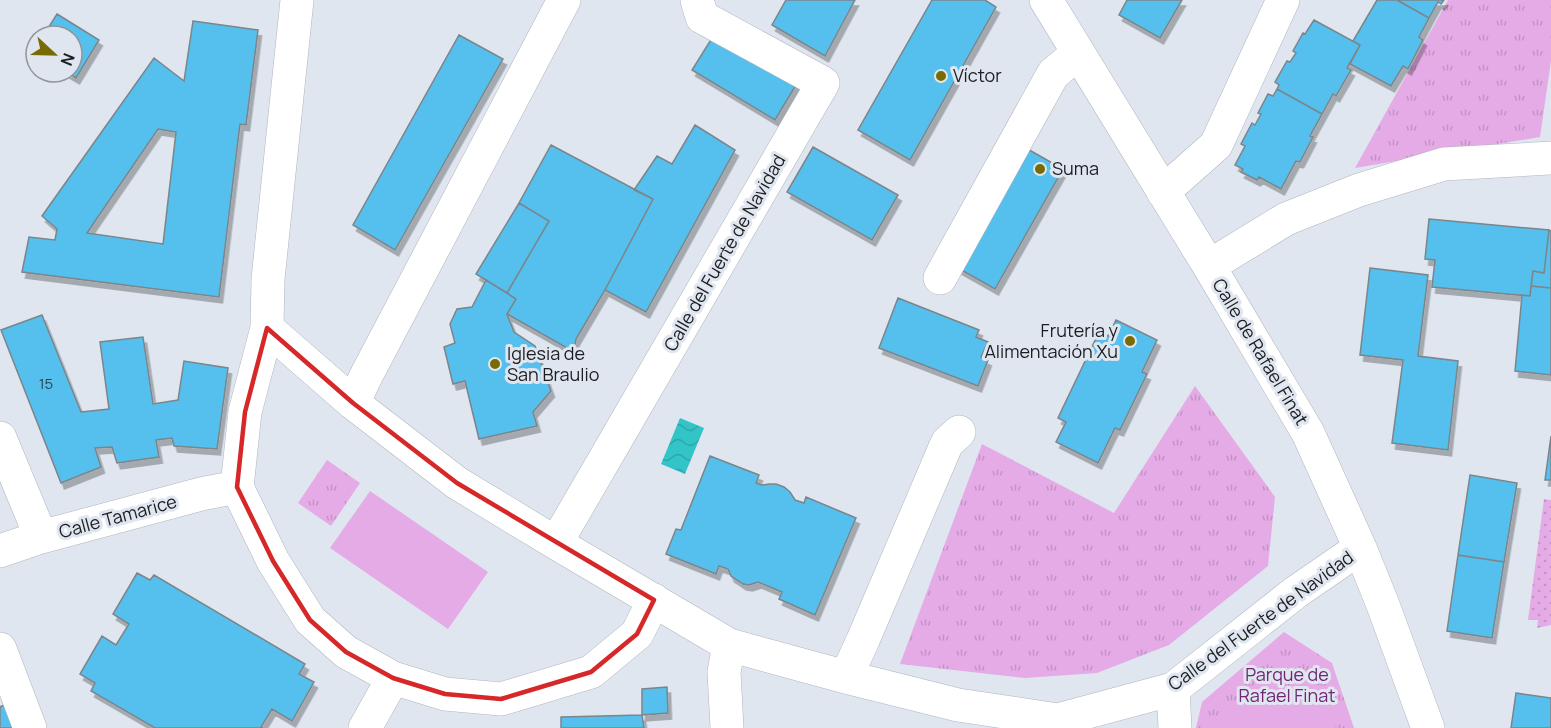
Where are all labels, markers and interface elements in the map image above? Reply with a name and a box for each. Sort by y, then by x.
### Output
north arrow [24,24,84,84]
text: N [56,50,80,69]
place label: Víctor [953,63,1002,87]
marker: Víctor [934,69,948,83]
street label: Calle del Fuerte de Navidad [658,150,790,355]
place label: Suma [1052,156,1099,180]
marker: Suma [1033,162,1047,176]
street label: Calle de Rafael Finat [1208,274,1314,429]
place label: Frutería y Alimentación Xu [984,318,1118,363]
marker: Frutería y Alimentación Xu [1123,334,1137,348]
place label: Iglesia de San Braulio [507,341,599,386]
marker: Iglesia de San Braulio [488,357,502,371]
house number: 15 [39,373,53,394]
street label: Calle Tamarice [56,489,179,543]
street label: Calle del Fuerte de Navidad [1163,545,1358,696]
park label: Parque de Rafael Finat [1239,662,1335,707]

